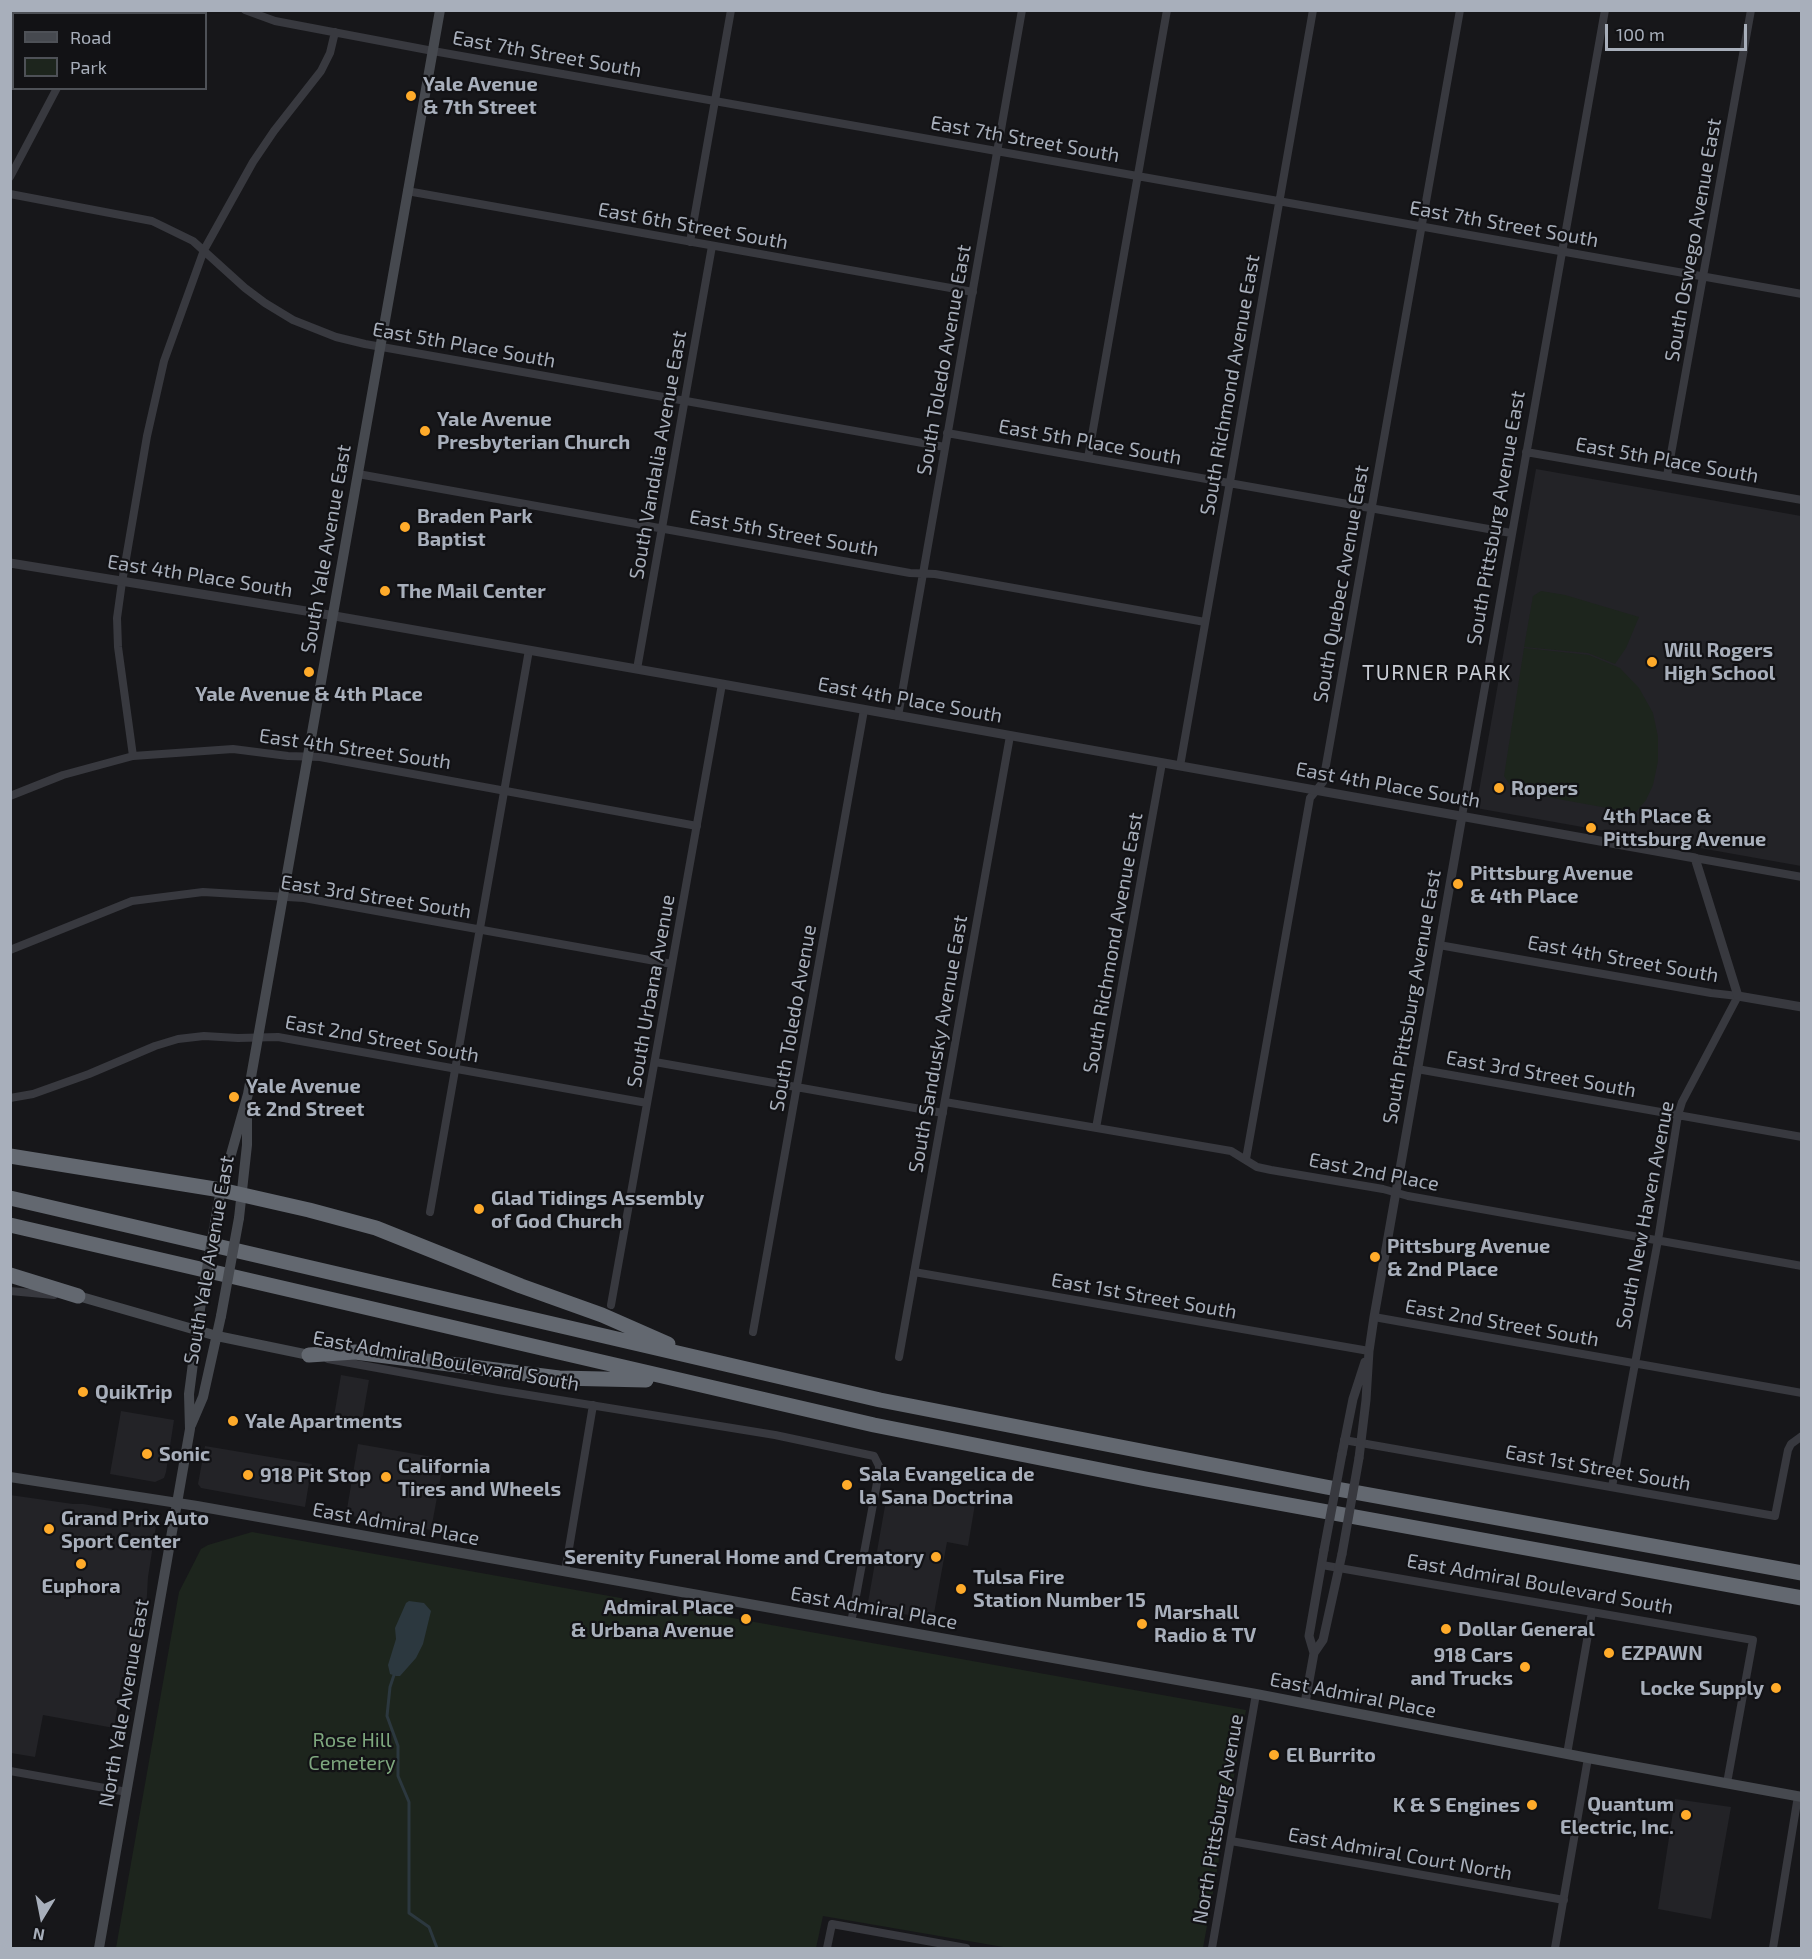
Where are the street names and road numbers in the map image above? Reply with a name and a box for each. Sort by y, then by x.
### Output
street label: East 7th Street South [451,26,643,82]
street label: East 7th Street South [929,111,1121,167]
street label: South Oswego Avenue East [1660,116,1726,364]
street label: East 7th Street South [1408,196,1600,252]
street label: East 6th Street South [596,197,790,255]
street label: South Toledo Avenue East [912,243,976,477]
street label: South Richmond Avenue East [1195,253,1265,517]
street label: East 5th Place South [371,317,557,373]
street label: South Vandalia Avenue East [624,329,692,581]
street label: South Pittsburg Avenue East [1462,389,1530,647]
street label: East 5th Place South [997,414,1183,470]
street label: East 5th Place South [1574,432,1760,488]
street label: South Yale Avenue East [296,443,356,655]
street label: South Quebec Avenue East [1308,463,1374,705]
street label: East 5th Street South [687,505,881,561]
street label: East 4th Place South [106,550,294,602]
street label: East 4th Place South [816,672,1004,728]
street label: East 4th Street South [257,724,453,774]
street label: East 4th Place South [1294,757,1482,813]
street label: South Richmond Avenue East [1078,811,1148,1075]
street label: South Pittsburg Avenue East [1378,868,1446,1126]
street label: East 3rd Street South [279,870,473,924]
street label: South Urbana Avenue [622,893,680,1089]
street label: South Sandusky Avenue East [904,913,972,1175]
street label: South Toledo Avenue [765,923,821,1113]
street label: East 4th Street South [1526,930,1720,988]
street label: East 2nd Street South [283,1010,481,1068]
street label: East 3rd Street South [1444,1045,1638,1103]
street label: South New Haven Avenue [1611,1099,1679,1331]
street label: East 2nd Place [1307,1148,1441,1196]
street label: South Yale Avenue East [179,1154,239,1366]
street label: East 1st Street South [1049,1268,1239,1324]
street label: East 2nd Street South [1403,1294,1601,1352]
street label: East Admiral Boulevard South [311,1326,581,1396]
street label: East 1st Street South [1503,1440,1693,1496]
street label: East Admiral Place [311,1497,481,1551]
street label: East Admiral Boulevard South [1405,1549,1675,1619]
street label: East Admiral Place [789,1581,959,1635]
street label: North Yale Avenue East [94,1597,154,1809]
street label: East Admiral Place [1268,1667,1438,1723]
street label: North Pittsburg Avenue [1188,1712,1248,1926]
street label: East Admiral Court North [1286,1822,1514,1886]

